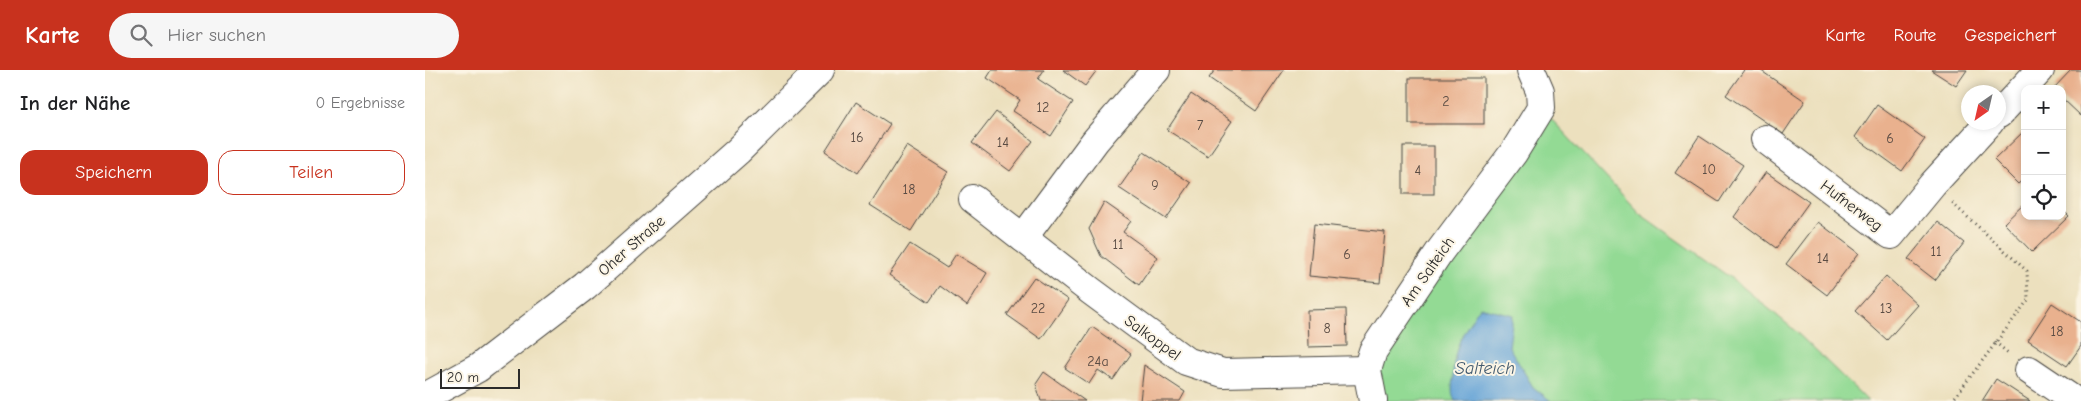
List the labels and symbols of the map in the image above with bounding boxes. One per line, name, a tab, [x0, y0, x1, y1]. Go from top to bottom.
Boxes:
north arrow	[1961, 85, 2006, 130]
house number: 2	[1442, 93, 1450, 110]
house number: 12	[1037, 99, 1049, 116]
house number: 7	[1197, 117, 1204, 134]
house number: 16	[850, 129, 864, 146]
house number: 6	[1886, 130, 1894, 147]
house number: 14	[997, 134, 1009, 151]
house number: 10	[1702, 161, 1716, 178]
house number: 4	[1415, 162, 1422, 179]
house number: 9	[1151, 177, 1159, 194]
street label: Hufnerweg	[1817, 177, 1886, 235]
house number: 18	[903, 181, 915, 198]
street label: Oher Straße	[595, 212, 669, 280]
street label: Am Salteich	[1397, 233, 1458, 310]
house number: 11	[1112, 236, 1124, 253]
house number: 11	[1930, 243, 1942, 260]
house number: 6	[1343, 246, 1351, 263]
house number: 14	[1817, 250, 1829, 267]
house number: 22	[1031, 300, 1045, 317]
house number: 13	[1880, 300, 1892, 317]
street label: Salkoppel	[1121, 311, 1184, 364]
house number: 8	[1323, 320, 1331, 337]
house number: 18	[2051, 323, 2063, 340]
house number: 24a	[1087, 353, 1109, 370]
water label: Salteich	[1455, 358, 1515, 379]
scale bar	[440, 366, 520, 389]

